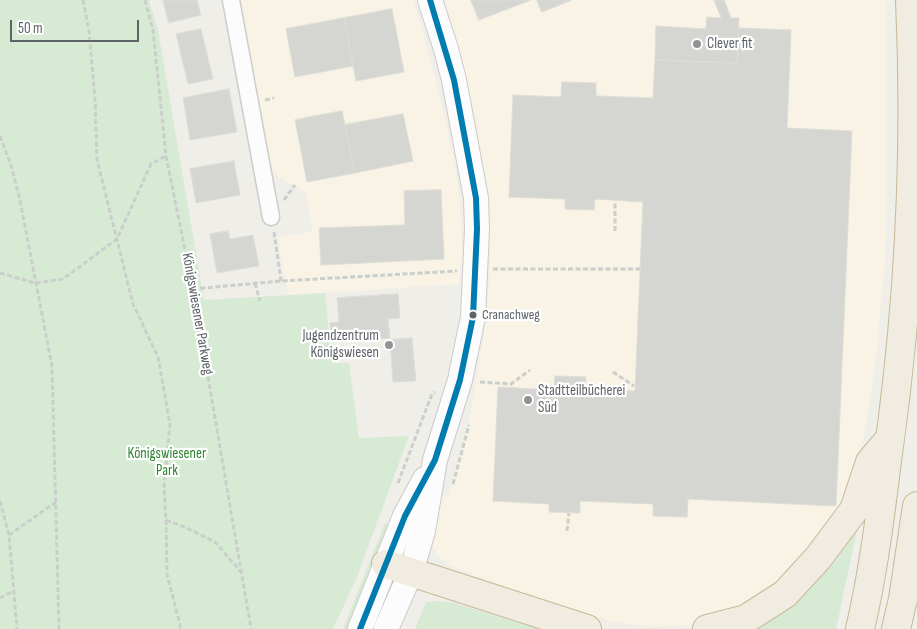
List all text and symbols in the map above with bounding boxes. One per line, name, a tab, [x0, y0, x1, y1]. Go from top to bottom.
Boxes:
scale bar	[12, 10, 141, 42]
text: 50 m	[18, 19, 43, 38]
place label: Clever fit	[707, 35, 753, 53]
marker: Clever fit	[691, 38, 703, 50]
street label: Königswiesener Parkweg	[177, 252, 217, 376]
place label: Cranachweg	[482, 307, 540, 323]
marker: Cranachweg	[468, 310, 478, 320]
place label: Jugendzentrum Königswiesen	[303, 327, 379, 362]
marker: Jugendzentrum Königswiesen	[383, 339, 395, 351]
place label: Stadtteilbücherei Süd	[538, 382, 625, 417]
marker: Stadtteilbücherei Süd	[522, 394, 534, 406]
park label: Königswiesener Park	[128, 445, 206, 480]

